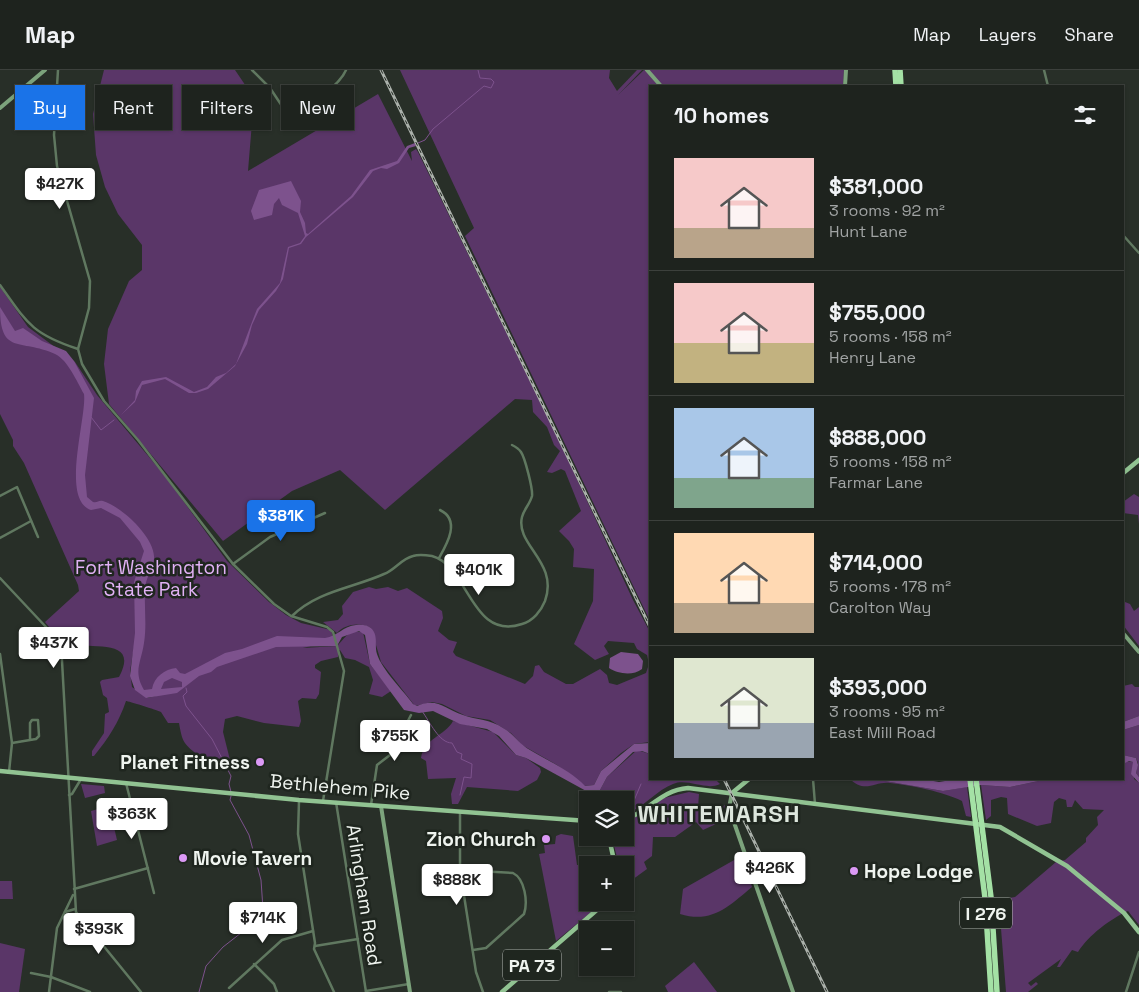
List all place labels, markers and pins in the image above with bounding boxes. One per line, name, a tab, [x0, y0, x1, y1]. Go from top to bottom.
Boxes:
pin: $427K	[25, 168, 95, 210]
pin: $381K	[246, 500, 316, 542]
pin: $401K	[444, 554, 514, 596]
pin: $437K	[19, 626, 89, 669]
pin: $755K	[360, 720, 430, 762]
place label: Planet Fitness	[120, 750, 250, 775]
marker: Planet Fitness	[254, 756, 266, 768]
pin: $363K	[97, 798, 167, 840]
place label: Zion Church	[426, 827, 536, 852]
marker: Zion Church	[540, 833, 552, 845]
place label: Movie Tavern	[193, 846, 312, 871]
marker: Movie Tavern	[177, 852, 189, 864]
pin: $426K	[735, 852, 805, 894]
place label: Hope Lodge	[864, 859, 973, 884]
pin: $888K	[422, 864, 492, 906]
marker: Hope Lodge	[848, 865, 860, 877]
pin: $714K	[228, 902, 298, 944]
pin: $393K	[64, 912, 134, 955]

